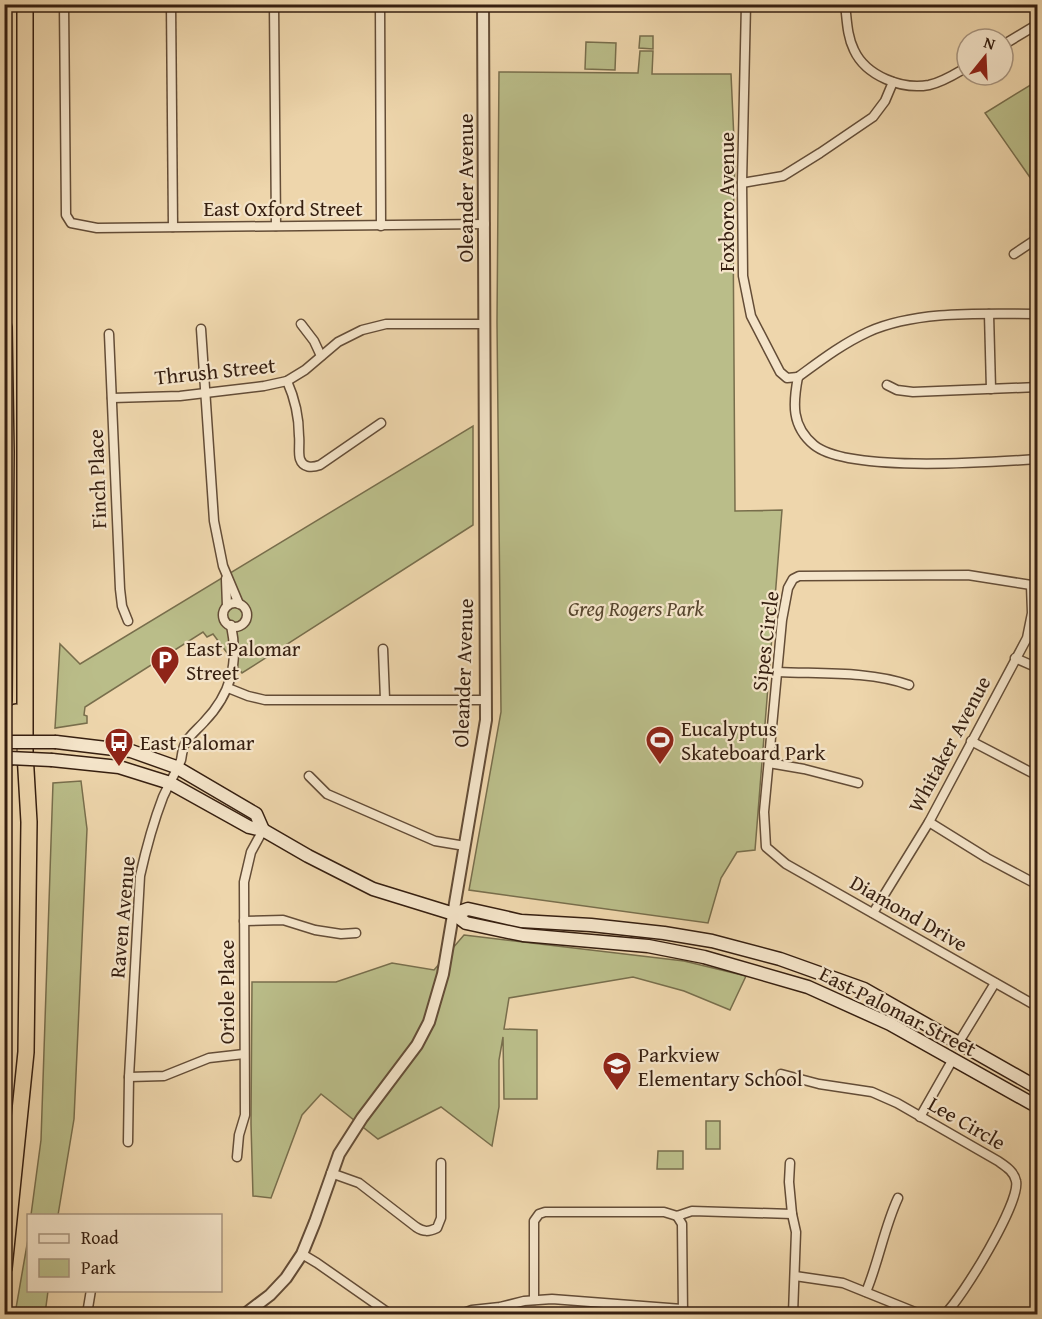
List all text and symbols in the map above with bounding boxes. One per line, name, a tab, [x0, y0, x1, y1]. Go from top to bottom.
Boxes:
north arrow	[955, 27, 1015, 87]
text: N	[981, 30, 999, 56]
street label: Oleander Avenue	[450, 113, 481, 263]
street label: Foxboro Avenue	[711, 132, 742, 272]
street label: East Oxford Street	[203, 193, 363, 224]
street label: Thrush Street	[153, 349, 278, 393]
street label: Finch Place	[80, 429, 114, 529]
street label: Sipes Circle	[743, 589, 787, 693]
park label: Greg Rogers Park	[568, 593, 704, 624]
street label: Oleander Avenue	[445, 598, 481, 748]
place label: East Palomar Street	[186, 633, 301, 688]
parking icon: East Palomar Street	[149, 644, 181, 686]
street label: Whitaker Avenue	[900, 670, 998, 818]
place label: Eucalyptus Skateboard Park	[681, 713, 826, 768]
sports icon: Eucalyptus Skateboard Park	[644, 724, 676, 766]
bus stop icon: East Palomar	[103, 726, 135, 768]
place label: East Palomar	[140, 727, 255, 758]
street label: Raven Avenue	[101, 855, 143, 979]
street label: Diamond Drive	[844, 867, 974, 959]
street label: Oriole Place	[211, 940, 242, 1044]
street label: East Palomar Street	[814, 958, 982, 1064]
place label: Parkview Elementary School	[638, 1039, 803, 1094]
school or university icon: Parkview Elementary School	[601, 1050, 633, 1092]
street label: Lee Circle	[922, 1088, 1012, 1158]
legend	[27, 1214, 222, 1292]
text: Road	[81, 1224, 119, 1251]
text: Park	[81, 1254, 117, 1281]

